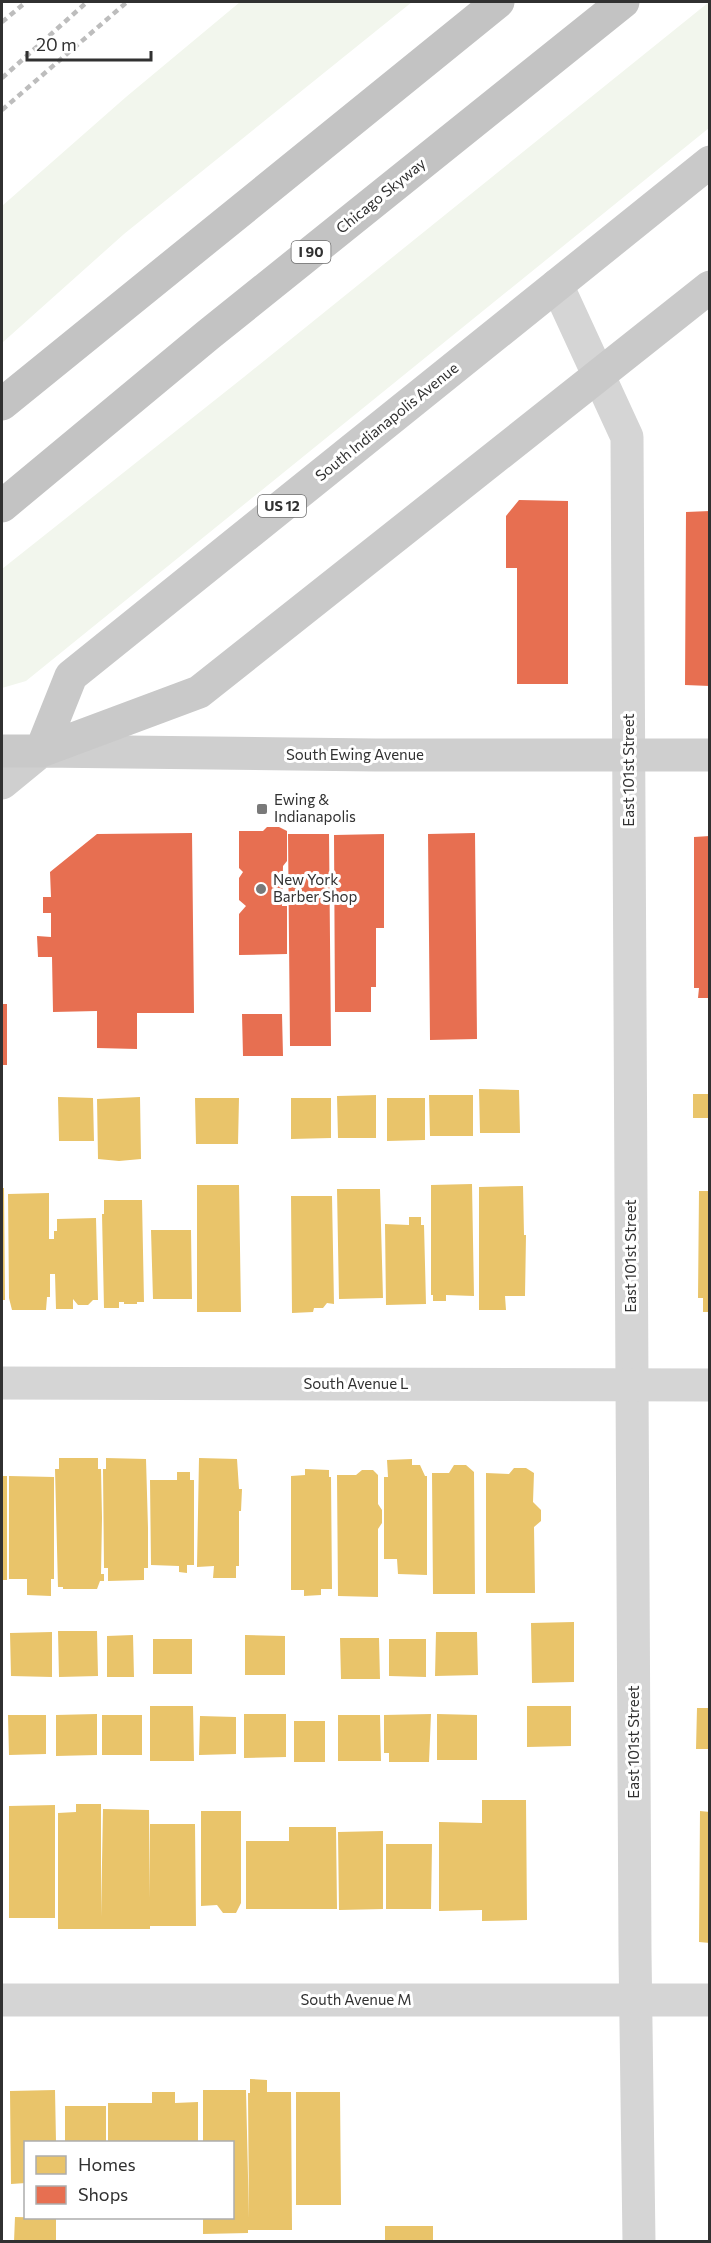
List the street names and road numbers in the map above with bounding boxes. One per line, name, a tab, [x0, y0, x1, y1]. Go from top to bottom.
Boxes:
street label: Chicago Skyway	[332, 154, 429, 237]
road number: I 90	[292, 241, 330, 263]
street label: South Indianapolis Avenue	[311, 358, 461, 484]
road number: US 12	[258, 495, 306, 517]
street label: East 101st Street	[619, 713, 637, 827]
street label: South Ewing Avenue	[286, 745, 424, 763]
street label: East 101st Street	[621, 1199, 639, 1313]
street label: South Avenue L	[303, 1374, 409, 1392]
street label: East 101st Street	[624, 1685, 642, 1799]
street label: South Avenue M	[301, 1990, 412, 2008]

